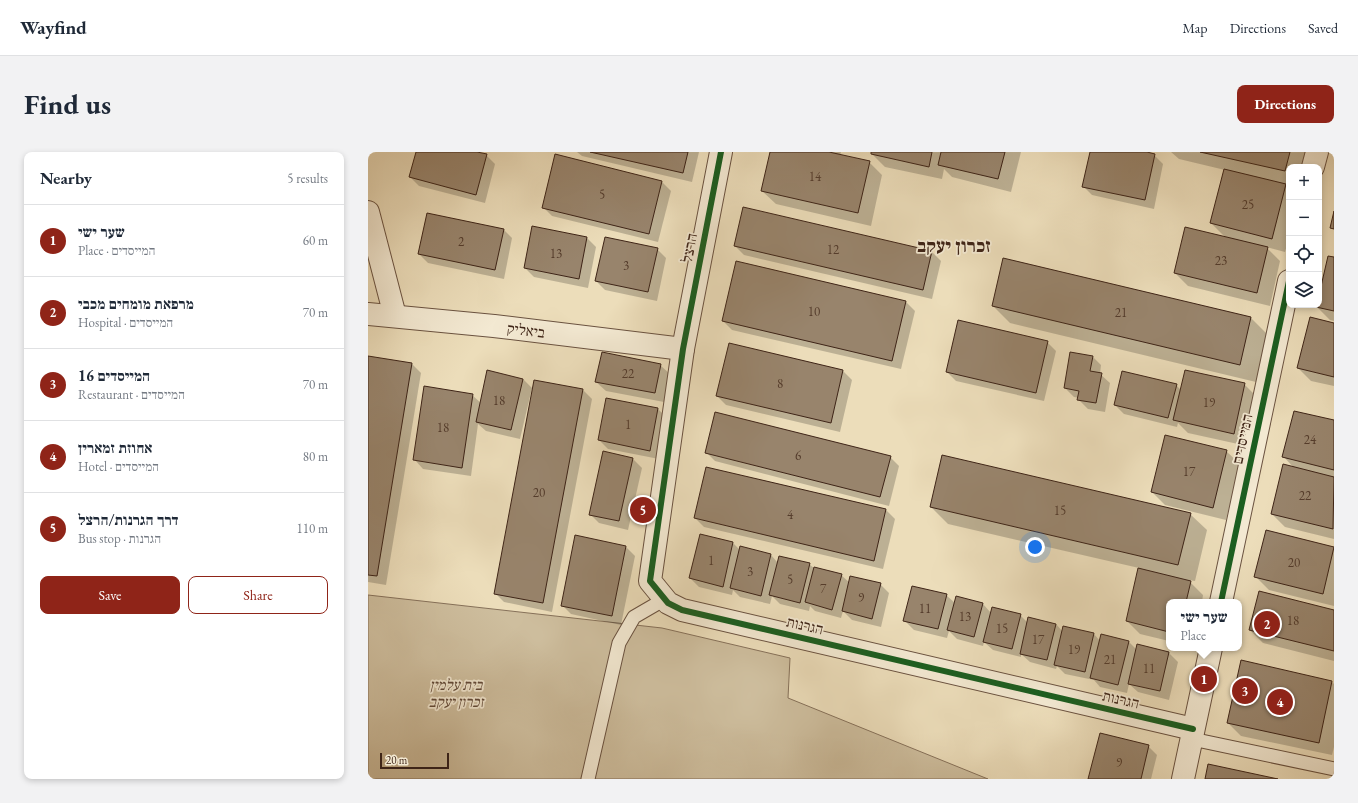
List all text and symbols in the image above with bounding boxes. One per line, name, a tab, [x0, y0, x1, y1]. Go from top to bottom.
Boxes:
text: Wayfind	[20, 15, 87, 40]
text: Map	[1182, 19, 1208, 37]
text: Directions	[1230, 19, 1286, 37]
text: Saved	[1308, 19, 1338, 37]
button: Directions	[1237, 85, 1334, 123]
text: Find us	[24, 86, 111, 122]
map controls	[1286, 164, 1322, 308]
button: +	[1286, 164, 1322, 200]
text: Nearby	[40, 167, 92, 189]
house number: 14	[809, 168, 822, 185]
text: 5 results	[287, 170, 328, 187]
house number: 5	[599, 186, 605, 203]
house number: 25	[1242, 196, 1254, 213]
button: −	[1286, 200, 1322, 236]
text: שער ישי	[78, 222, 125, 241]
text: 1	[50, 232, 56, 249]
text: 60 m	[303, 232, 328, 249]
street label: הרצל	[677, 232, 701, 264]
house number: 2	[458, 233, 465, 250]
district label: זכרון יעקב	[917, 233, 991, 258]
button: locate	[1286, 236, 1322, 272]
house number: 12	[827, 241, 840, 258]
text: Place · המייסדים	[78, 242, 155, 259]
house number: 13	[550, 245, 562, 262]
house number: 23	[1215, 252, 1227, 269]
house number: 3	[623, 257, 629, 274]
button: layers	[1286, 272, 1322, 308]
text: מרפאת מומחים מכבי	[78, 294, 194, 313]
house number: 10	[808, 303, 820, 320]
text: 2	[50, 304, 56, 321]
text: 70 m	[303, 304, 328, 321]
house number: 21	[1115, 304, 1127, 321]
text: Hospital · המייסדים	[78, 314, 173, 331]
street label: ביאליק	[506, 318, 546, 342]
house number: 22	[622, 365, 635, 382]
text: 16 המייסדים	[78, 366, 150, 385]
house number: 8	[777, 375, 783, 392]
text: 3	[50, 376, 56, 393]
text: 70 m	[303, 376, 328, 393]
text: Restaurant · המייסדים	[78, 386, 185, 403]
house number: 18	[493, 392, 505, 409]
house number: 19	[1203, 394, 1216, 411]
street label: המייסדים	[1227, 412, 1257, 466]
house number: 1	[625, 416, 631, 433]
house number: 18	[437, 419, 449, 436]
house number: 24	[1304, 431, 1317, 448]
text: אחוזת זמארין	[78, 438, 152, 457]
house number: 6	[795, 447, 801, 464]
text: 4	[50, 448, 56, 465]
text: 80 m	[303, 448, 328, 465]
text: Hotel · המייסדים	[78, 458, 159, 475]
house number: 17	[1183, 463, 1196, 480]
house number: 20	[533, 484, 545, 501]
house number: 22	[1299, 487, 1312, 504]
pin: 5	[630, 495, 656, 525]
house number: 15	[1054, 502, 1066, 519]
house number: 4	[787, 506, 794, 523]
text: דרך הגרנות/הרצל	[78, 510, 178, 529]
text: 5	[50, 520, 56, 537]
text: 110 m	[297, 520, 328, 537]
text: Bus stop · הגרנות	[78, 530, 161, 547]
your location	[1025, 537, 1045, 557]
house number: 1	[708, 552, 714, 569]
house number: 20	[1288, 554, 1300, 571]
house number: 3	[747, 563, 753, 580]
house number: 5	[787, 571, 793, 588]
button: Save	[40, 576, 180, 614]
button: Share	[188, 576, 328, 614]
house number: 7	[820, 580, 827, 597]
house number: 9	[858, 589, 865, 606]
popup	[1166, 599, 1242, 651]
house number: 11	[919, 600, 931, 617]
text: שער ישי	[1181, 607, 1227, 626]
house number: 13	[959, 608, 971, 625]
pin: 2	[1254, 609, 1280, 639]
street label: הגרנות	[785, 612, 825, 638]
house number: 18	[1287, 612, 1299, 629]
house number: 15	[996, 620, 1008, 637]
text: Place	[1181, 627, 1206, 644]
house number: 17	[1032, 631, 1045, 648]
house number: 19	[1068, 641, 1081, 658]
house number: 21	[1104, 651, 1116, 668]
house number: 11	[1143, 660, 1155, 677]
pin: 1	[1191, 664, 1217, 694]
park label: בית עלמין זכרון יעקב	[429, 675, 485, 711]
pin: 3	[1232, 676, 1258, 706]
street label: הגרנות	[1101, 686, 1141, 712]
pin: 4	[1267, 687, 1293, 717]
scale bar	[380, 751, 449, 770]
text: 20 m	[386, 753, 407, 767]
house number: 9	[1116, 754, 1123, 771]

